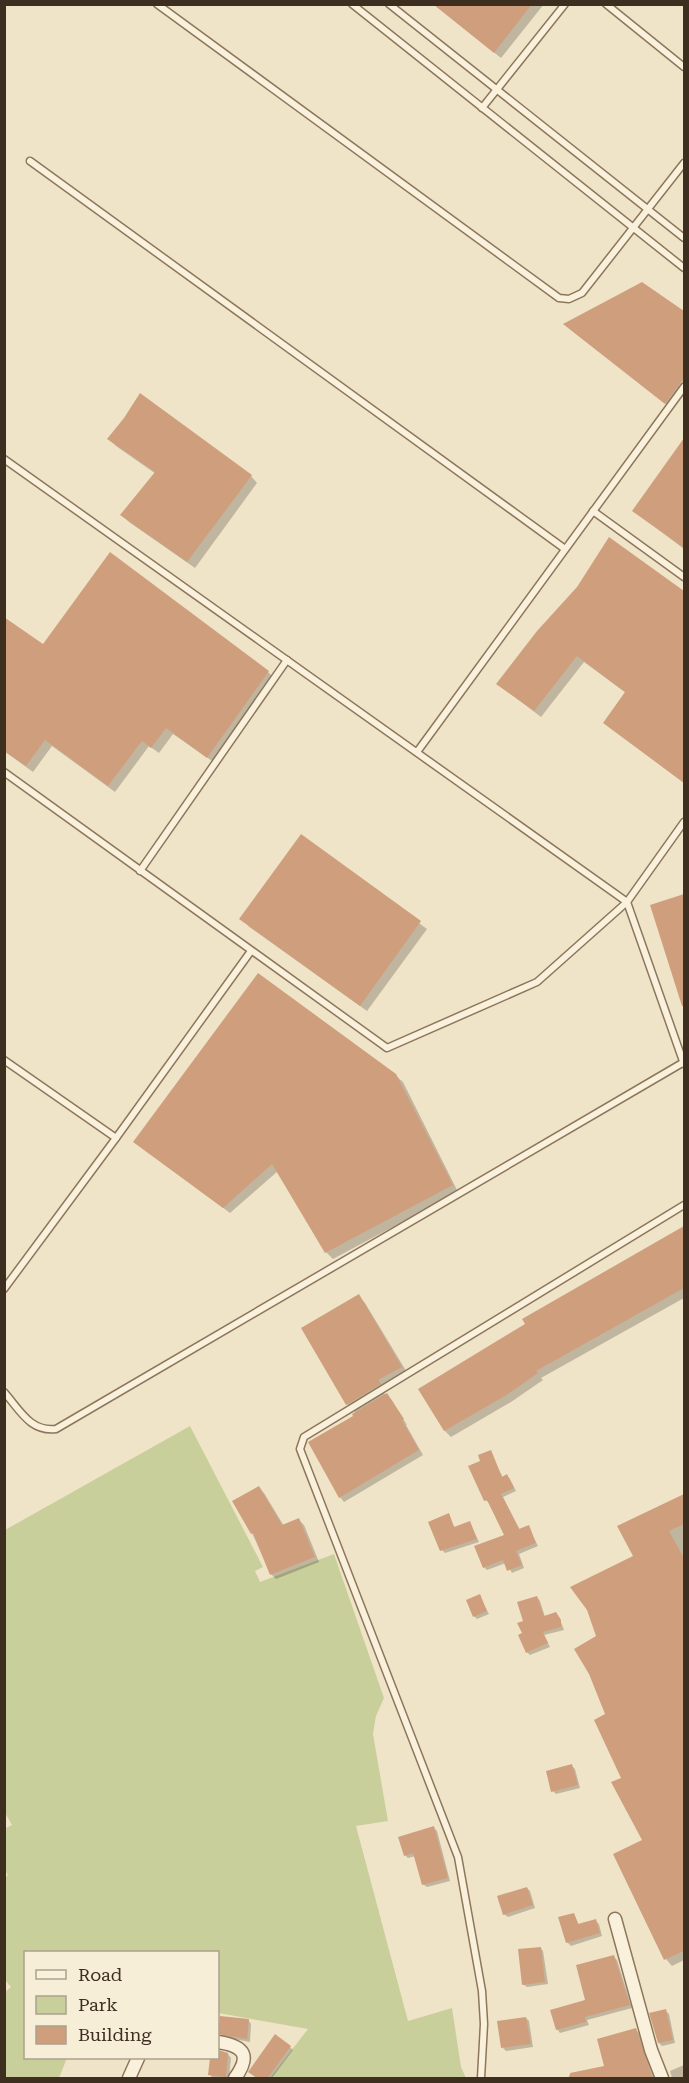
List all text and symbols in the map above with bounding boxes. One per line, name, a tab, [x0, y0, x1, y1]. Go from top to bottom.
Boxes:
legend	[24, 1951, 219, 2059]
text: Road	[78, 1964, 123, 1985]
text: Park	[78, 1994, 118, 2015]
text: Building	[78, 2024, 152, 2045]

